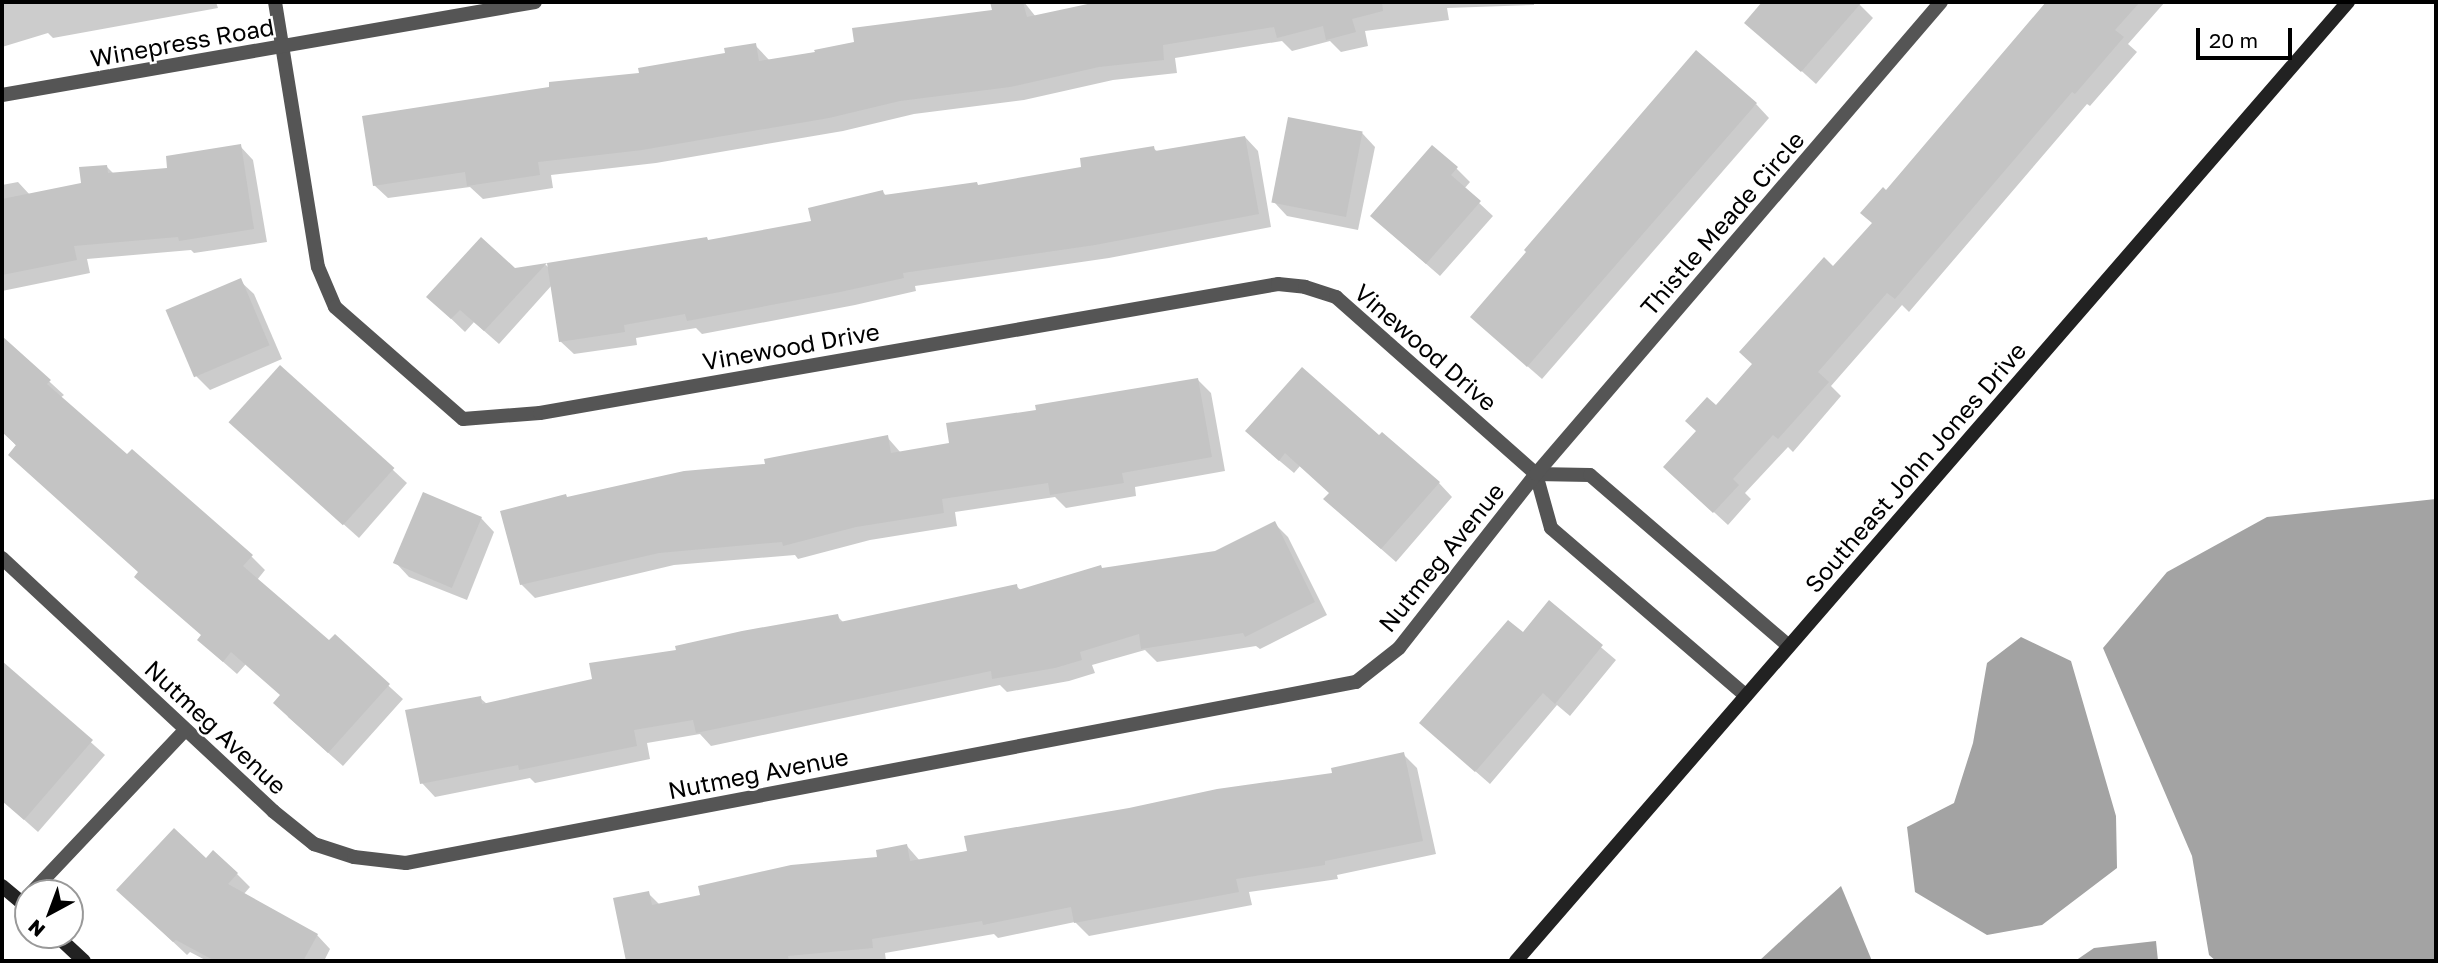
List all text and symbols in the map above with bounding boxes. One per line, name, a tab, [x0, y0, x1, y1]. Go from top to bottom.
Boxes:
street label: Winepress Road	[88, 12, 276, 72]
scale bar	[2200, 14, 2296, 58]
text: 20 m	[2209, 27, 2258, 53]
street label: Thistle Meade Circle	[1634, 125, 1810, 321]
street label: Vinewood Drive	[1349, 277, 1503, 417]
street label: Vinewood Drive	[700, 316, 882, 376]
street label: Southeast John Jones Drive	[1798, 336, 2032, 598]
street label: Nutmeg Avenue	[1372, 477, 1510, 637]
street label: Nutmeg Avenue	[139, 654, 293, 800]
street label: Nutmeg Avenue	[665, 741, 851, 805]
north arrow	[14, 879, 84, 949]
text: N	[23, 915, 49, 942]

